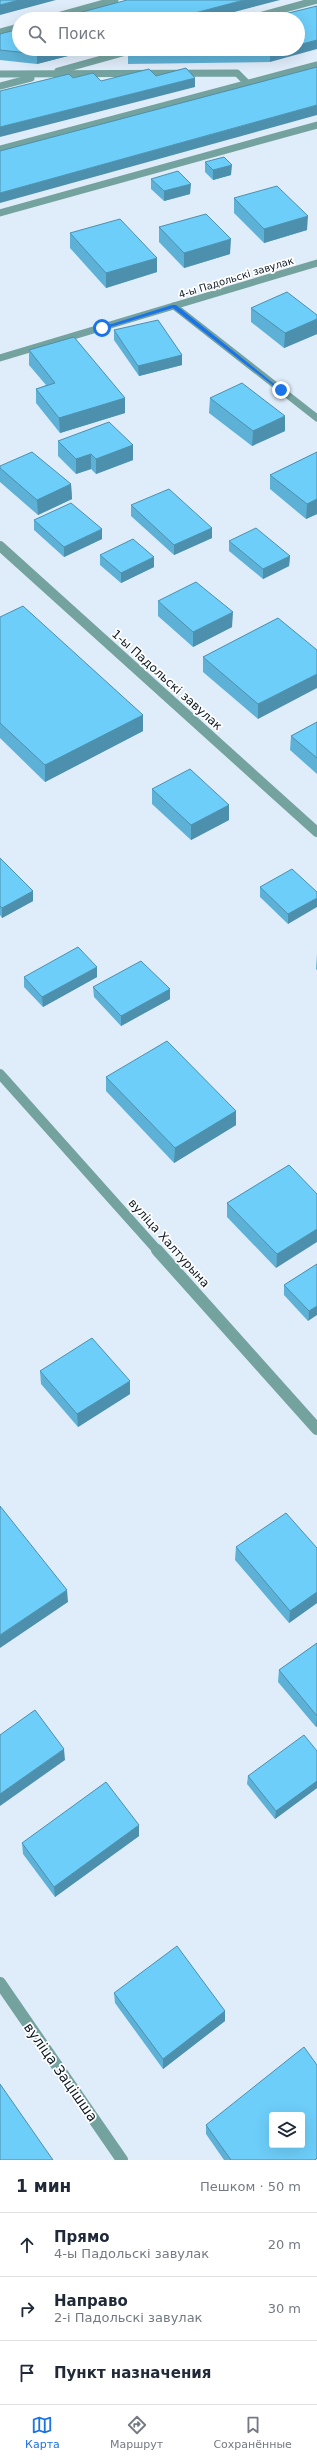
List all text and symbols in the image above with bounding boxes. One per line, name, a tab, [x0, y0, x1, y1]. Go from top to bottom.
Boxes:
search box	[12, 12, 305, 56]
icon: search	[26, 23, 48, 45]
text: Поиск	[58, 25, 106, 43]
street label: 4-ы Падольскі завулак	[177, 255, 295, 300]
route start	[93, 319, 111, 337]
route end	[272, 381, 290, 399]
street label: 1-ы Падольскі завулак	[109, 627, 225, 733]
street label: вуліца Халтурына	[126, 1196, 212, 1290]
street label: вуліца Зацішша	[21, 2019, 101, 2125]
map controls	[269, 2112, 305, 2148]
button: layers	[269, 2112, 305, 2148]
text: 1 мин	[16, 2176, 71, 2196]
text: Пешком · 50 m	[200, 2179, 301, 2194]
text: Прямо	[54, 2228, 110, 2246]
icon: ahead	[16, 2234, 38, 2256]
text: 20 m	[268, 2237, 301, 2252]
text: 4-ы Падольскі завулак	[54, 2246, 209, 2261]
text: Направо	[54, 2292, 128, 2310]
icon: right	[16, 2298, 38, 2320]
text: 30 m	[268, 2301, 301, 2316]
text: 2-і Падольскі завулак	[54, 2310, 202, 2325]
icon: arrive	[16, 2362, 38, 2384]
text: Пункт назначения	[54, 2364, 211, 2382]
tab: Карта	[25, 2414, 60, 2451]
tab: Маршрут	[110, 2414, 163, 2451]
tab: Сохранённые	[213, 2414, 292, 2451]

